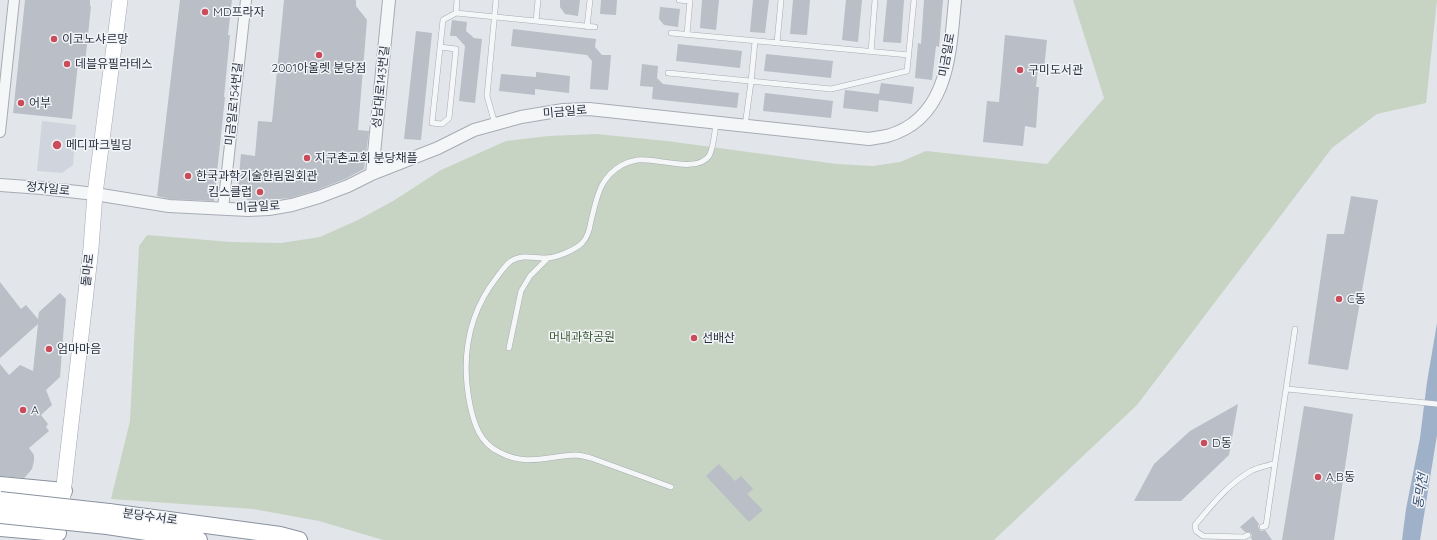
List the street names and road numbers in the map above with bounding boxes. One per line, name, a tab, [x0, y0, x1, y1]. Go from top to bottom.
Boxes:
street label: 미금일로	[936, 32, 958, 78]
street label: 성남대로143번길	[369, 45, 393, 129]
street label: 미금일로154번길	[222, 62, 246, 146]
street label: 미금일로	[542, 103, 588, 121]
street label: 정자일로	[25, 180, 71, 198]
street label: 미금일로	[236, 199, 280, 215]
street label: 돌마로	[79, 253, 97, 287]
street label: 분당수서로	[122, 506, 178, 528]

